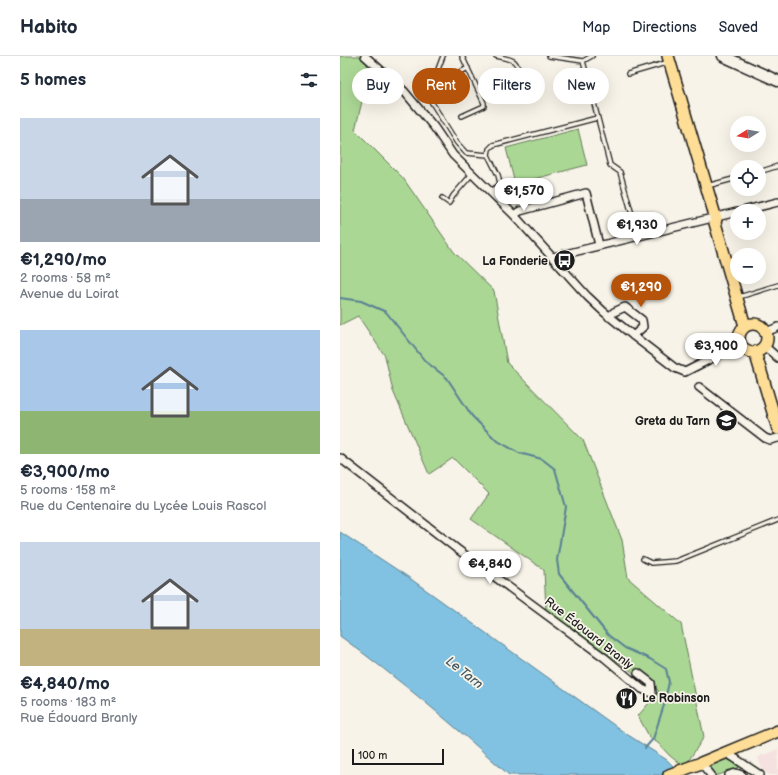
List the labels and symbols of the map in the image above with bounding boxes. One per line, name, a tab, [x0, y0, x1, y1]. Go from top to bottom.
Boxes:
north arrow	[730, 116, 766, 152]
pin: €1,570	[491, 178, 557, 212]
pin: €1,930	[604, 212, 670, 246]
bus stop icon: La Fonderie	[551, 248, 577, 274]
place label: La Fonderie	[482, 254, 548, 269]
pin: €1,290	[608, 274, 674, 308]
pin: €3,900	[683, 333, 749, 367]
school or university icon: Greta du Tarn	[713, 408, 739, 434]
place label: Greta du Tarn	[635, 414, 710, 429]
pin: €4,840	[457, 551, 523, 585]
street label: Rue Édouard Branly	[541, 593, 637, 673]
water label: Le Tarn	[443, 653, 486, 692]
restaurant icon: Le Robinson	[613, 685, 639, 711]
place label: Le Robinson	[642, 691, 710, 706]
scale bar	[352, 747, 444, 766]

